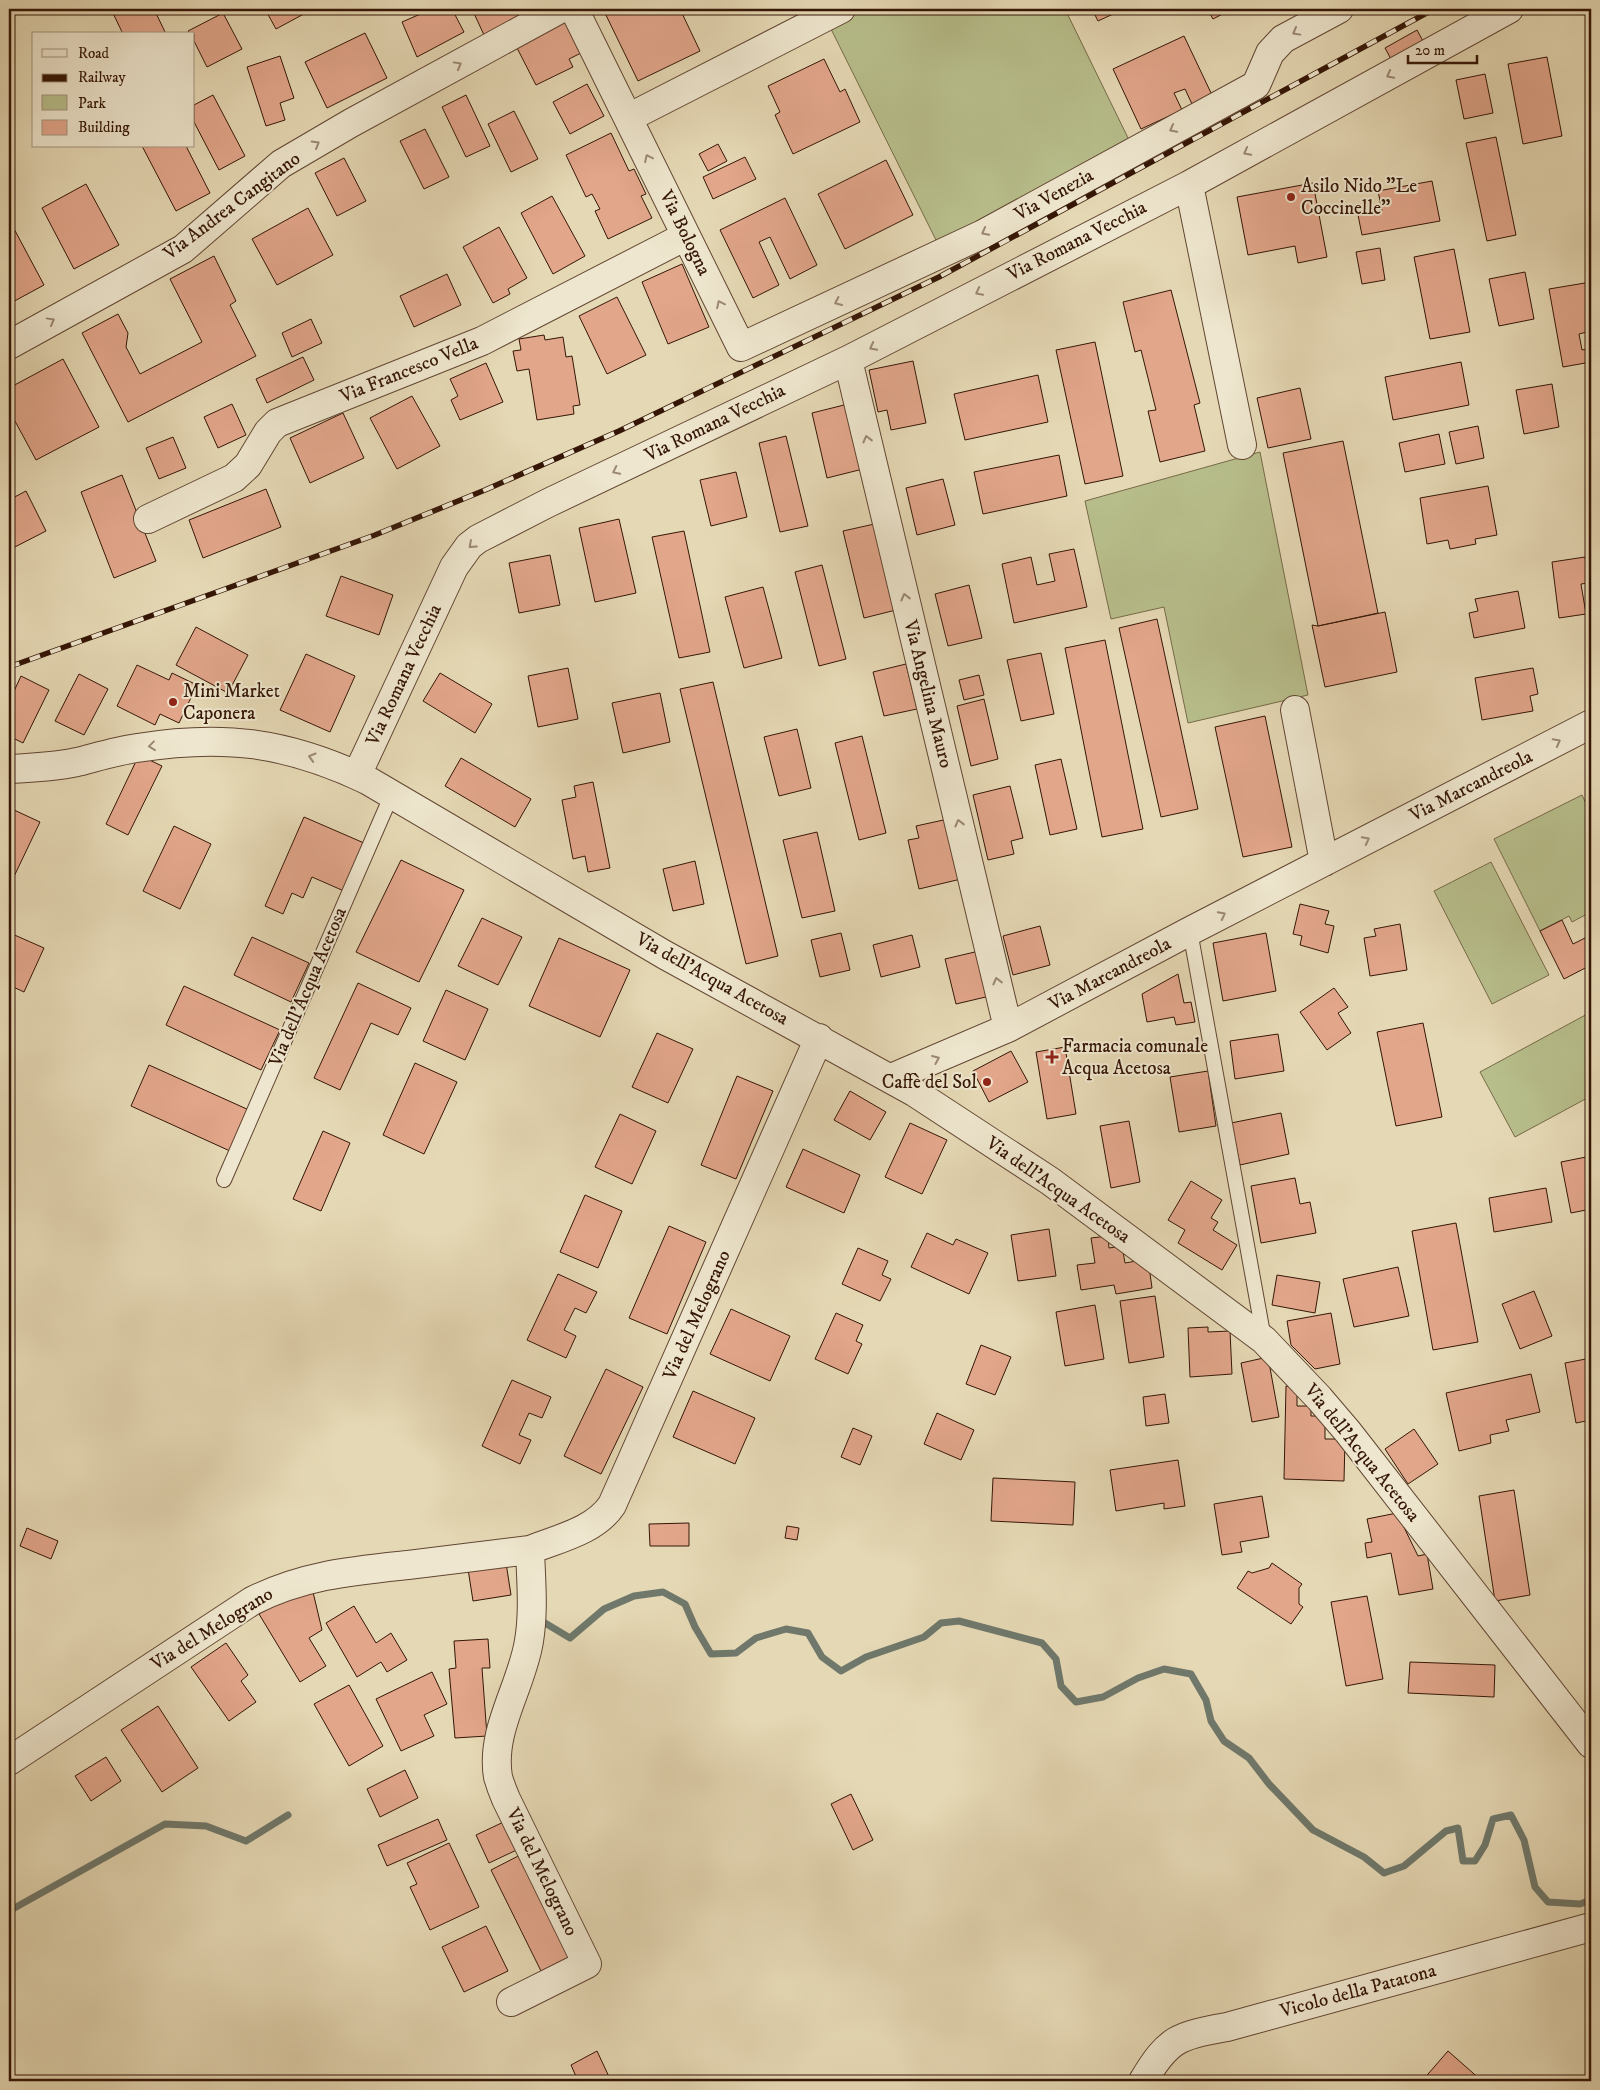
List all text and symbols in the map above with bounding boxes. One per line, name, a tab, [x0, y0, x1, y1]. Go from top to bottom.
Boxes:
one-way arrow	[1292, 26, 1301, 36]
legend	[32, 32, 195, 148]
scale bar	[1408, 32, 1476, 64]
text: 20 m	[1415, 41, 1445, 60]
text: Road	[78, 44, 110, 63]
one-way arrow	[453, 61, 462, 71]
text: Railway	[78, 68, 126, 87]
one-way arrow	[1386, 69, 1395, 79]
text: Park	[78, 94, 107, 113]
text: Building	[78, 118, 130, 137]
one-way arrow	[1170, 123, 1179, 133]
one-way arrow	[310, 140, 319, 150]
one-way arrow	[1243, 146, 1252, 156]
street label: Via Andrea Cangitano	[158, 147, 305, 266]
one-way arrow	[644, 154, 654, 163]
street label: Via Venezia	[1010, 164, 1098, 227]
place label: Asilo Nido "Le Coccinelle"	[1301, 175, 1417, 220]
street label: Via Bologna	[654, 186, 716, 279]
marker: Asilo Nido "Le Coccinelle"	[1285, 191, 1297, 203]
street label: Via Romana Vecchia	[1003, 196, 1151, 287]
one-way arrow	[981, 226, 990, 236]
one-way arrow	[975, 286, 984, 296]
one-way arrow	[834, 296, 843, 307]
one-way arrow	[716, 300, 726, 309]
one-way arrow	[46, 317, 55, 327]
street label: Via Francesco Vella	[336, 332, 481, 409]
one-way arrow	[869, 341, 878, 351]
street label: Via Romana Vecchia	[640, 379, 789, 467]
one-way arrow	[862, 434, 873, 443]
one-way arrow	[612, 464, 621, 475]
one-way arrow	[468, 539, 477, 548]
one-way arrow	[900, 592, 911, 601]
street label: Via Romana Vecchia	[361, 601, 447, 750]
street label: Via Angelina Mauro	[898, 617, 958, 770]
place label: Mini Market Caponera	[183, 680, 280, 725]
marker: Mini Market Caponera	[167, 696, 179, 708]
one-way arrow	[1552, 738, 1561, 748]
one-way arrow	[147, 740, 155, 751]
street label: Via Marcandreola	[1405, 745, 1536, 827]
one-way arrow	[309, 752, 317, 762]
one-way arrow	[954, 818, 965, 827]
one-way arrow	[1361, 836, 1370, 847]
street label: Via dell'Acqua Acetosa	[264, 904, 353, 1071]
one-way arrow	[1216, 911, 1225, 921]
street label: Via dell'Acqua Acetosa	[630, 927, 792, 1031]
street label: Via Marcandreola	[1044, 932, 1175, 1016]
one-way arrow	[992, 976, 1003, 985]
place label: Farmacia comunale Acqua Acetosa	[1062, 1035, 1208, 1081]
marker: Farmacia comunale Acqua Acetosa	[1046, 1051, 1058, 1063]
one-way arrow	[931, 1055, 940, 1066]
place label: Caffè del Sol	[882, 1071, 977, 1094]
marker: Caffè del Sol	[981, 1076, 993, 1088]
street label: Via dell'Acqua Acetosa	[980, 1131, 1135, 1249]
street label: Via del Melograno	[658, 1247, 736, 1384]
street label: Via dell'Acqua Acetosa	[1298, 1379, 1425, 1527]
street label: Via del Melograno	[146, 1582, 277, 1676]
street label: Via del Melograno	[501, 1803, 583, 1940]
street label: Vicolo della Patatona	[1277, 1959, 1439, 2023]

